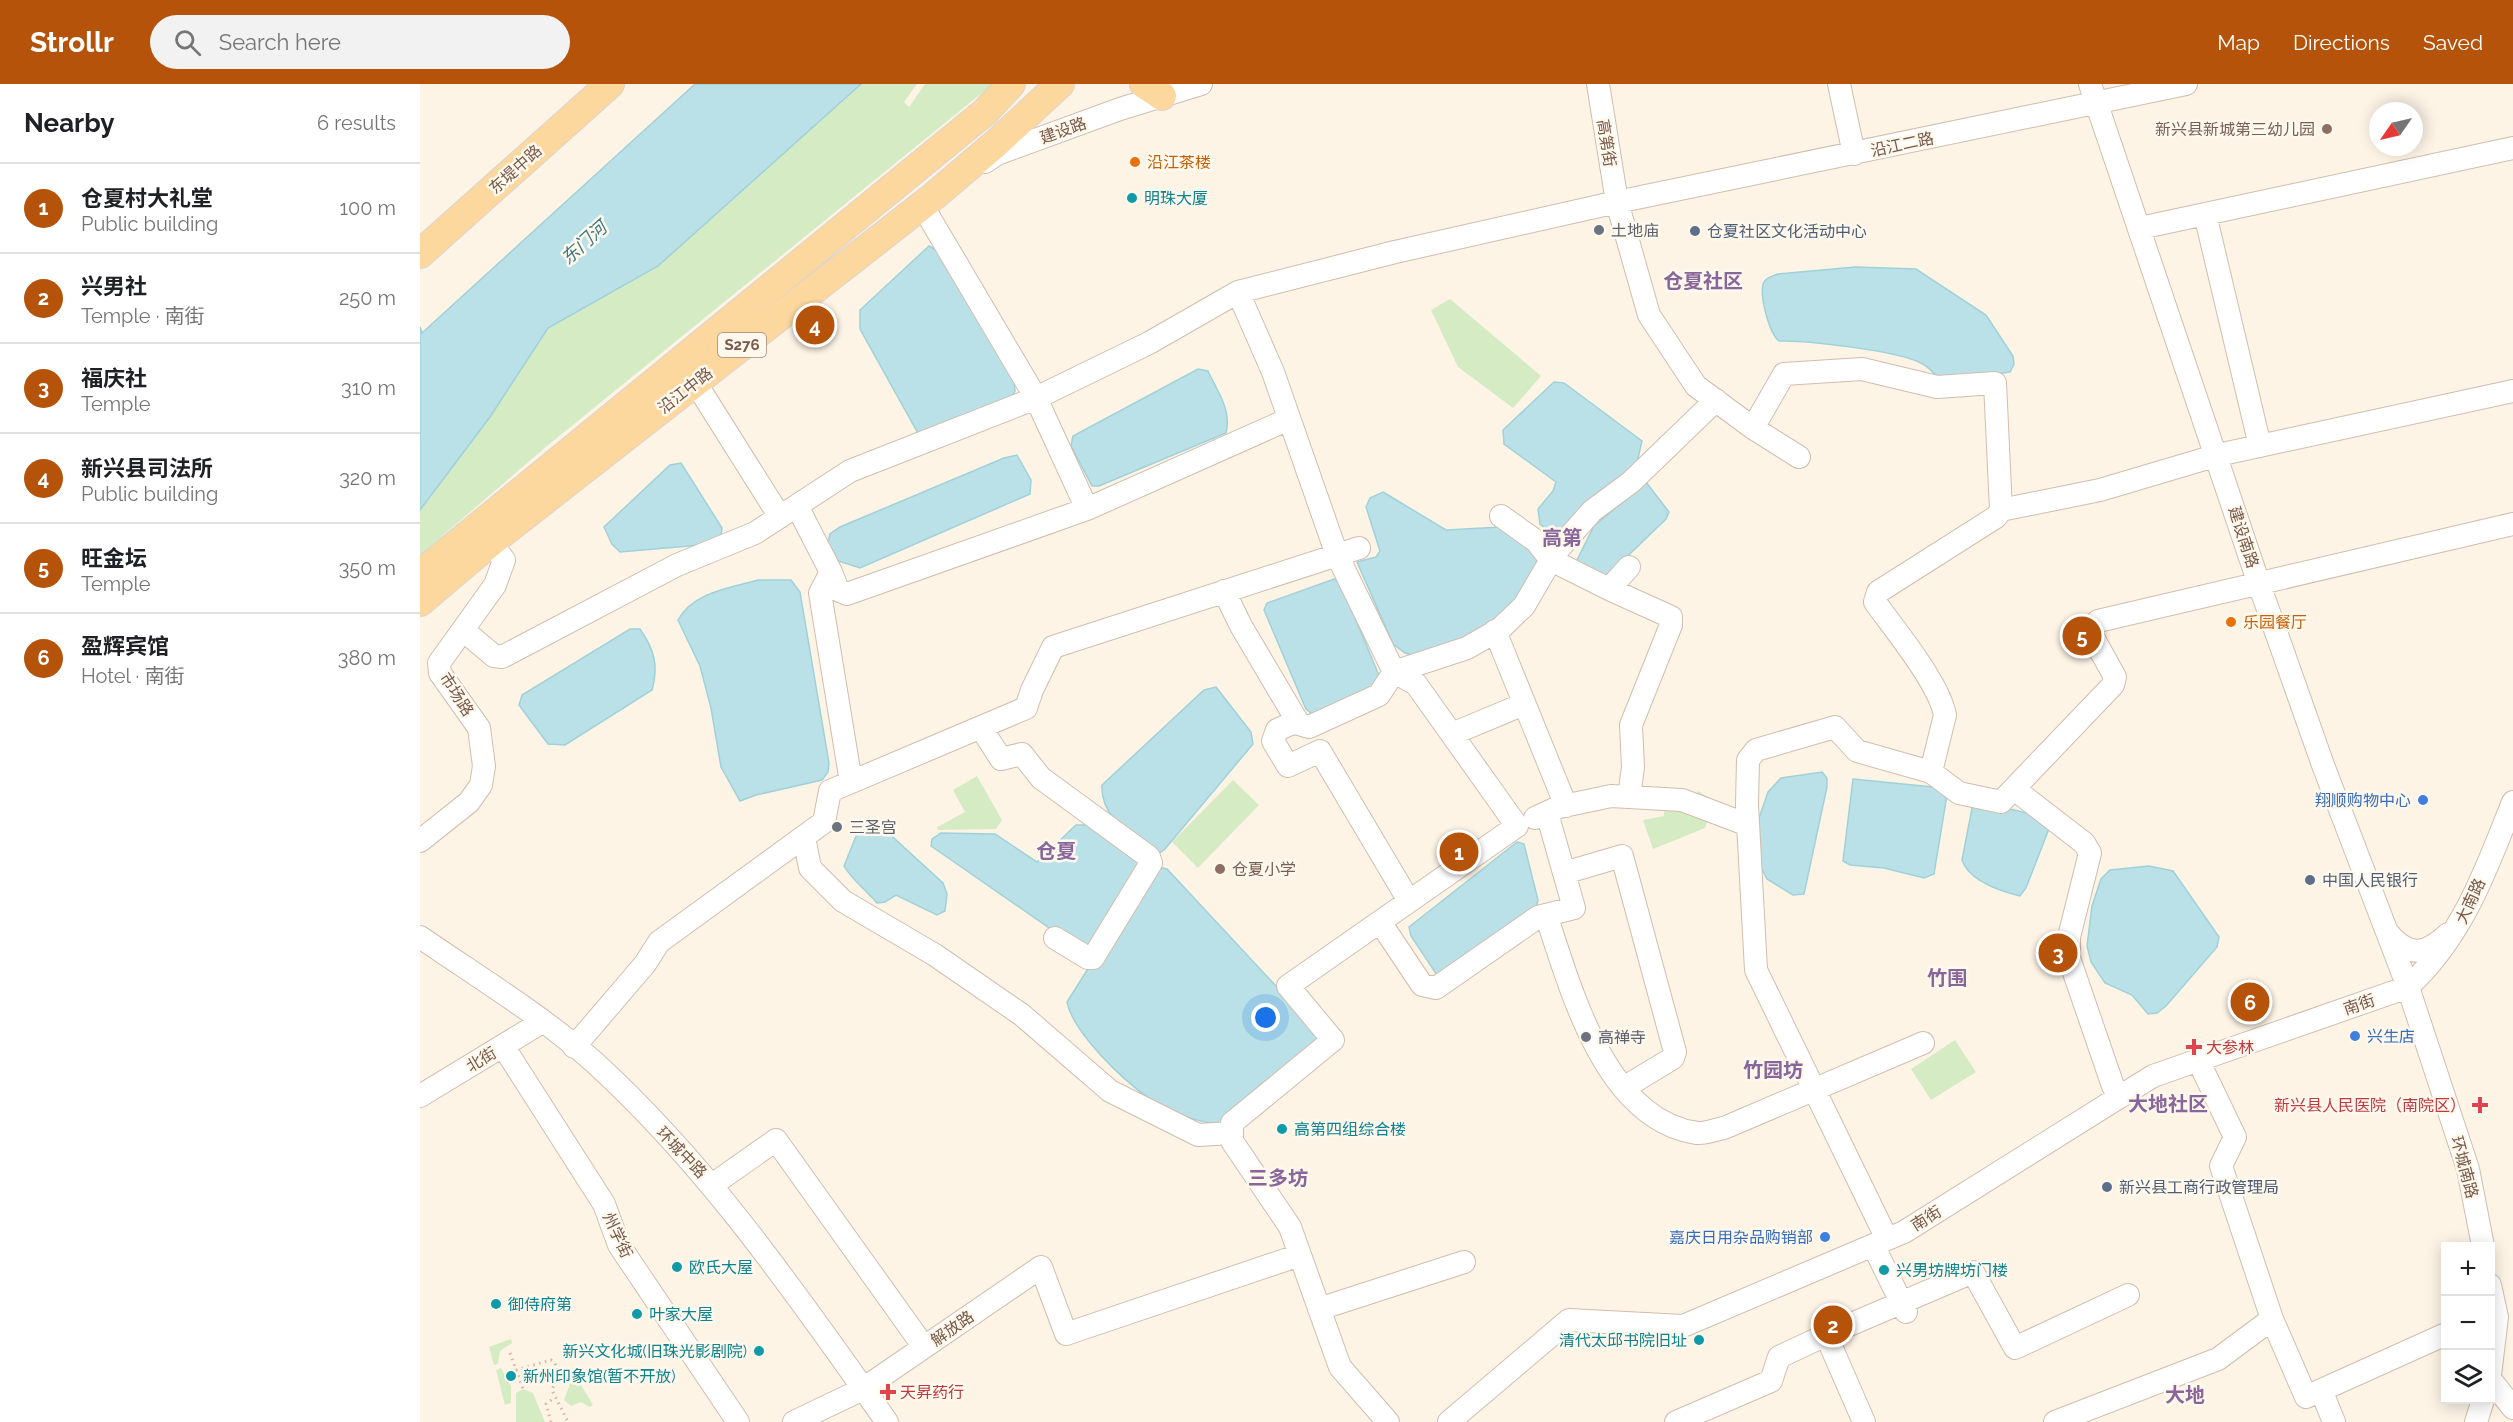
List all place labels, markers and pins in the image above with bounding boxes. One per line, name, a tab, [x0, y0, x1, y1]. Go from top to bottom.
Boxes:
place label: 新兴县新城第三幼儿园	[2155, 120, 2315, 139]
marker: 新兴县新城第三幼儿园	[2320, 122, 2334, 136]
place label: 沿江茶楼	[1147, 153, 1211, 172]
marker: 沿江茶楼	[1128, 155, 1142, 169]
place label: 明珠大厦	[1144, 189, 1208, 208]
marker: 明珠大厦	[1125, 191, 1139, 205]
place label: 土地庙	[1611, 221, 1659, 240]
place label: 仓夏社区文化活动中心	[1707, 222, 1867, 241]
marker: 土地庙	[1592, 223, 1606, 237]
marker: 仓夏社区文化活动中心	[1688, 224, 1702, 238]
pin: 4	[796, 302, 834, 348]
place label: 乐园餐厅	[2243, 613, 2307, 632]
pin: 5	[2062, 614, 2102, 658]
marker: 乐园餐厅	[2224, 615, 2238, 629]
place label: 翔顺购物中心	[2315, 791, 2411, 810]
marker: 翔顺购物中心	[2416, 793, 2430, 807]
place label: 三圣宫	[849, 818, 897, 837]
marker: 三圣宫	[830, 820, 844, 834]
pin: 1	[1440, 830, 1478, 874]
place label: 仓夏小学	[1232, 860, 1296, 879]
marker: 仓夏小学	[1213, 862, 1227, 876]
place label: 中国人民银行	[2322, 871, 2418, 890]
marker: 中国人民银行	[2303, 873, 2317, 887]
pin: 3	[2038, 930, 2078, 976]
pin: 6	[2230, 980, 2270, 1024]
place label: 兴生店	[2367, 1027, 2415, 1046]
place label: 高禅寺	[1598, 1028, 1646, 1047]
marker: 兴生店	[2348, 1029, 2362, 1043]
marker: 高禅寺	[1579, 1030, 1593, 1044]
place label: 大参林	[2206, 1038, 2254, 1057]
marker: 大参林	[2187, 1040, 2201, 1054]
place label: 新兴县人民医院（南院区）	[2274, 1096, 2466, 1115]
marker: 新兴县人民医院（南院区）	[2471, 1096, 2489, 1114]
place label: 高第四组综合楼	[1294, 1120, 1406, 1139]
marker: 高第四组综合楼	[1275, 1122, 1289, 1136]
place label: 新兴县工商行政管理局	[2119, 1178, 2279, 1197]
marker: 新兴县工商行政管理局	[2100, 1180, 2114, 1194]
place label: 嘉庆日用杂品购销部	[1669, 1228, 1813, 1247]
marker: 嘉庆日用杂品购销部	[1818, 1230, 1832, 1244]
place label: 欧氏大屋	[689, 1258, 753, 1277]
marker: 欧氏大屋	[670, 1260, 684, 1274]
place label: 兴男坊牌坊门楼	[1896, 1261, 2008, 1280]
marker: 兴男坊牌坊门楼	[1877, 1263, 1891, 1277]
place label: 御侍府第	[508, 1295, 572, 1314]
marker: 御侍府第	[489, 1297, 503, 1311]
pin: 2	[1814, 1302, 1852, 1348]
place label: 叶家大屋	[649, 1305, 713, 1324]
marker: 叶家大屋	[630, 1307, 644, 1321]
place label: 清代太邱书院旧址	[1559, 1331, 1687, 1350]
marker: 清代太邱书院旧址	[1692, 1333, 1706, 1347]
place label: 新兴文化城(旧珠光影剧院)	[562, 1342, 747, 1361]
marker: 新兴文化城(旧珠光影剧院)	[752, 1344, 766, 1358]
place label: 新州印象馆(暂不开放)	[523, 1367, 676, 1386]
marker: 新州印象馆(暂不开放)	[504, 1369, 518, 1383]
place label: 天昇药行	[900, 1383, 964, 1402]
marker: 天昇药行	[881, 1385, 895, 1399]

